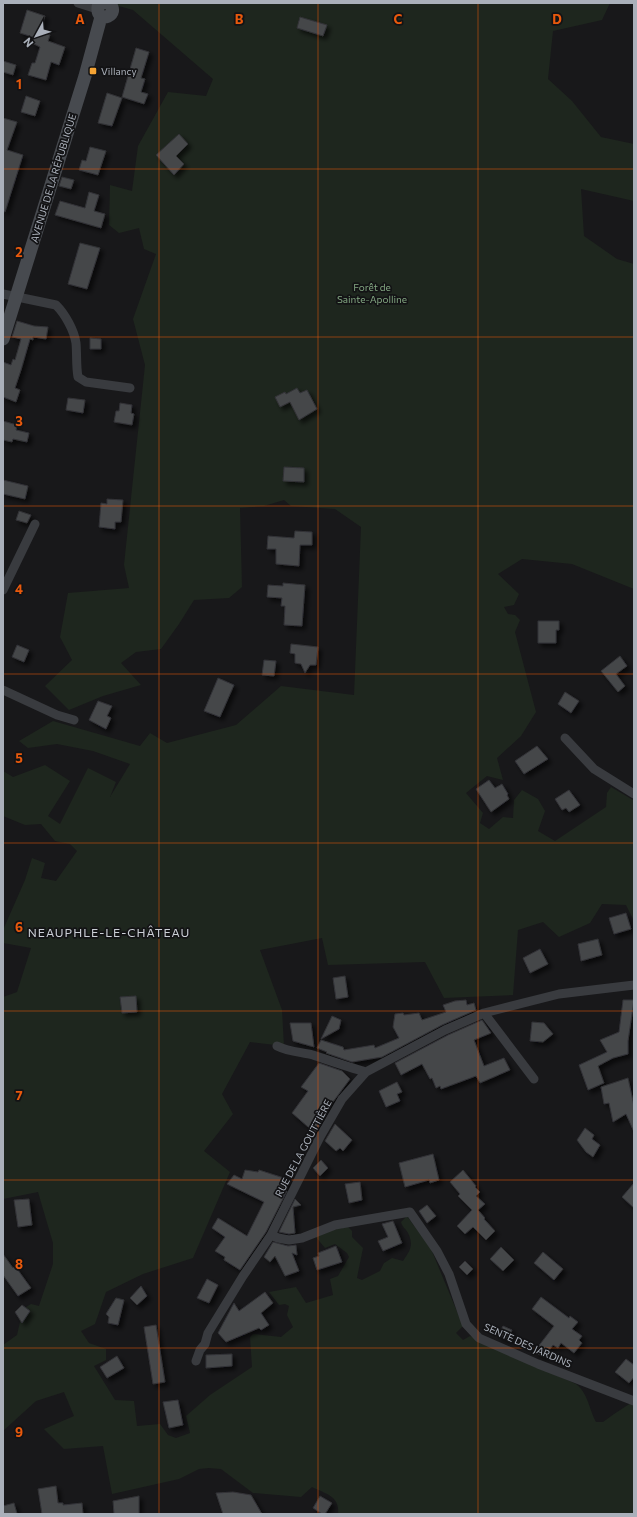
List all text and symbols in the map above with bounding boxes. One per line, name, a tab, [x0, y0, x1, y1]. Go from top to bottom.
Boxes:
text: A	[75, 11, 85, 27]
text: B	[235, 11, 244, 27]
text: C	[394, 11, 403, 27]
text: D	[552, 11, 562, 27]
north arrow	[16, 16, 56, 56]
text: N	[20, 35, 36, 50]
place label: Villancy	[101, 65, 137, 77]
marker: Villancy	[88, 66, 98, 76]
text: 1	[16, 76, 22, 92]
street label: AVENUE DE LA RÉPUBLIQUE	[28, 112, 78, 244]
text: 2	[15, 244, 23, 260]
park label: Forêt de Sainte-Apolline	[337, 281, 407, 305]
text: 3	[15, 413, 23, 429]
text: 4	[15, 581, 23, 597]
text: 5	[15, 750, 23, 766]
text: 6	[15, 919, 23, 935]
district label: NEAUPHLE-LE-CHÂTEAU	[28, 925, 190, 939]
text: 7	[15, 1087, 23, 1103]
street label: RUE DE LA GOUTTIÈRE	[272, 1097, 334, 1199]
text: 8	[15, 1256, 23, 1272]
street label: SENTE DES JARDINS	[482, 1320, 574, 1370]
text: 9	[15, 1424, 23, 1440]

